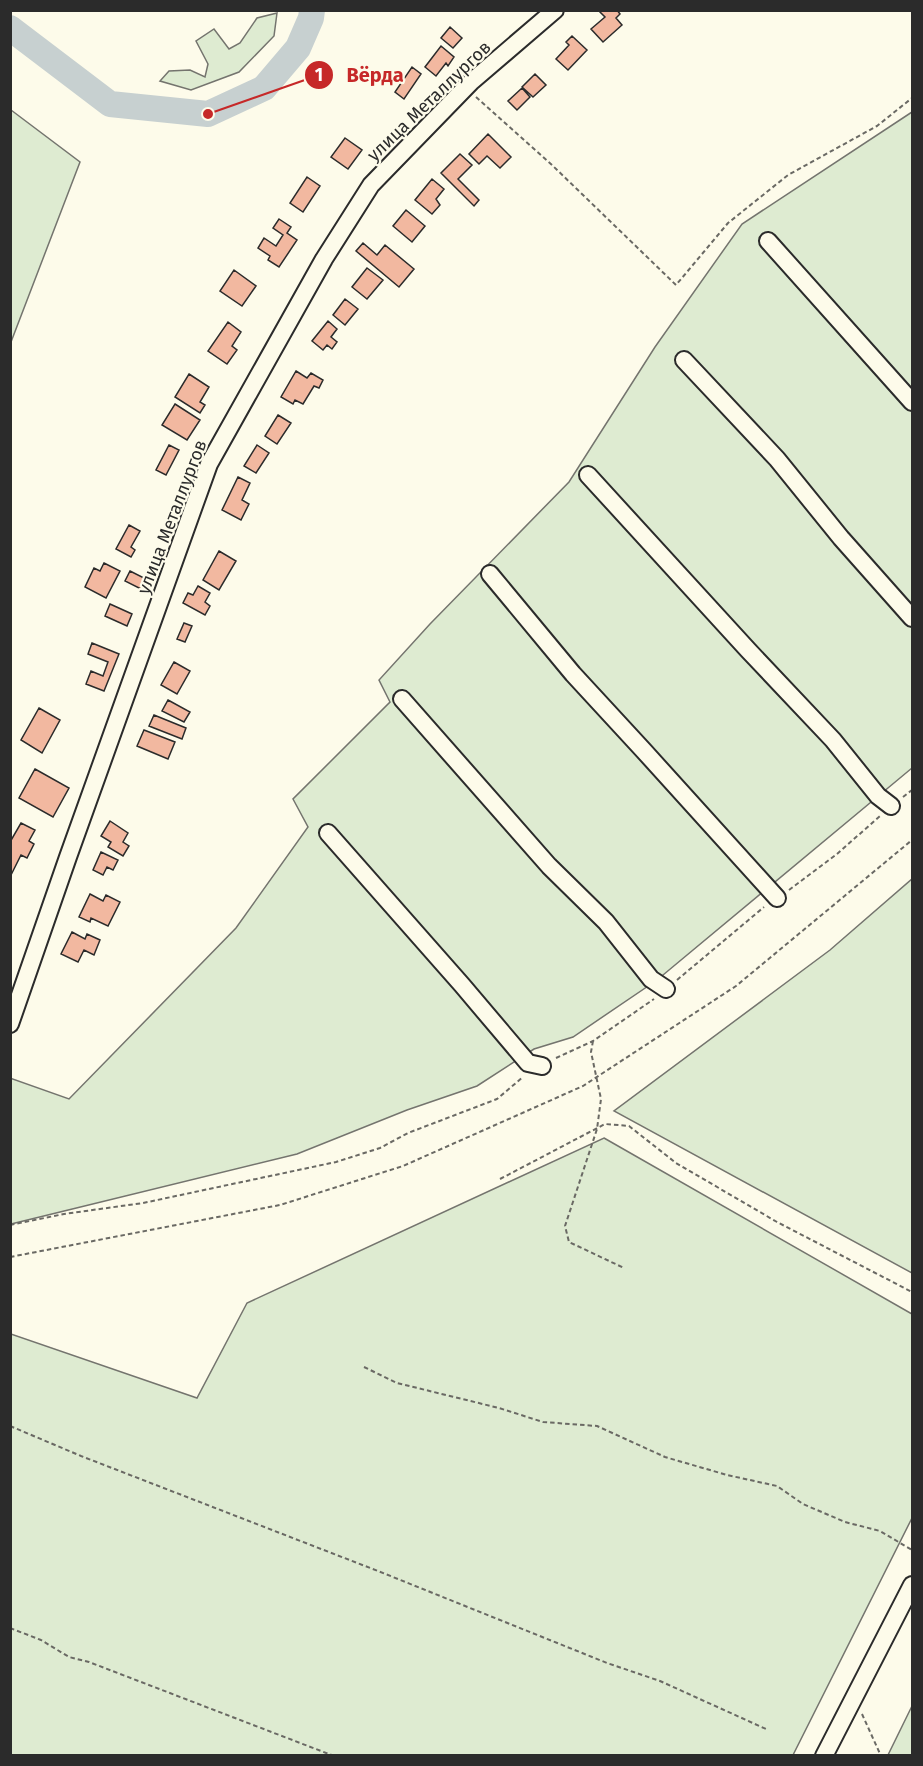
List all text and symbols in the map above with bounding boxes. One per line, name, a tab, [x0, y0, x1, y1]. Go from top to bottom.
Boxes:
street label: улица Металлургов	[362, 36, 496, 166]
callout: Вёрда	[304, 56, 415, 94]
text: Вёрда	[346, 63, 404, 87]
text: 1	[315, 64, 323, 86]
street label: улица Металлургов	[132, 437, 212, 597]

